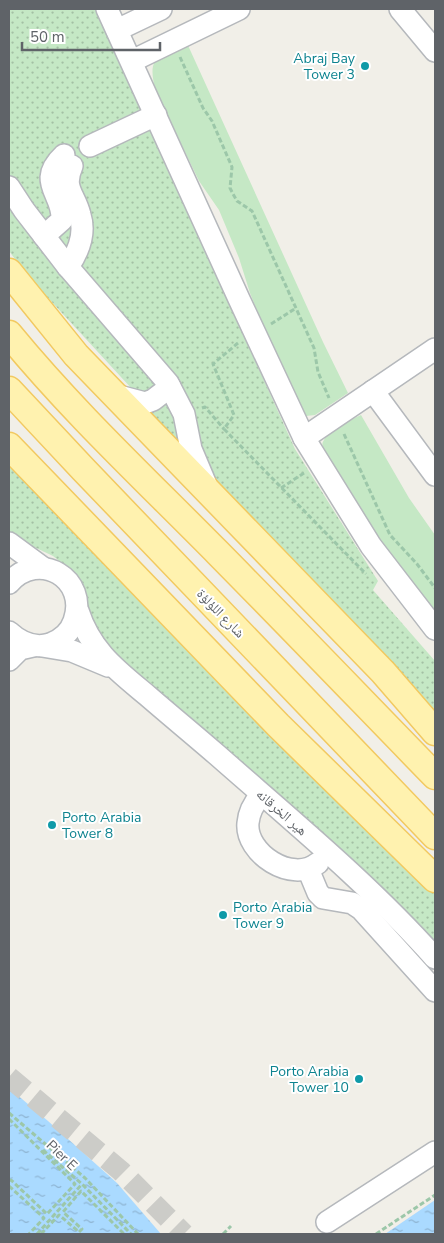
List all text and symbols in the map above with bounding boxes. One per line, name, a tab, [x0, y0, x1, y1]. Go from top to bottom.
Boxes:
scale bar	[22, 20, 160, 52]
text: 50 m	[30, 27, 65, 47]
place label: Abraj Bay Tower 3	[293, 49, 356, 84]
marker: Abraj Bay Tower 3	[359, 60, 371, 72]
street label: شارع اللؤلؤة	[192, 585, 249, 642]
street label: هير الخرقانه	[252, 785, 311, 840]
place label: Porto Arabia Tower 8	[62, 808, 141, 843]
marker: Porto Arabia Tower 8	[46, 819, 58, 831]
place label: Porto Arabia Tower 9	[233, 898, 312, 933]
marker: Porto Arabia Tower 9	[217, 909, 229, 921]
place label: Porto Arabia Tower 10	[270, 1062, 349, 1097]
marker: Porto Arabia Tower 10	[353, 1073, 365, 1085]
street label: Pier E	[42, 1136, 81, 1175]

